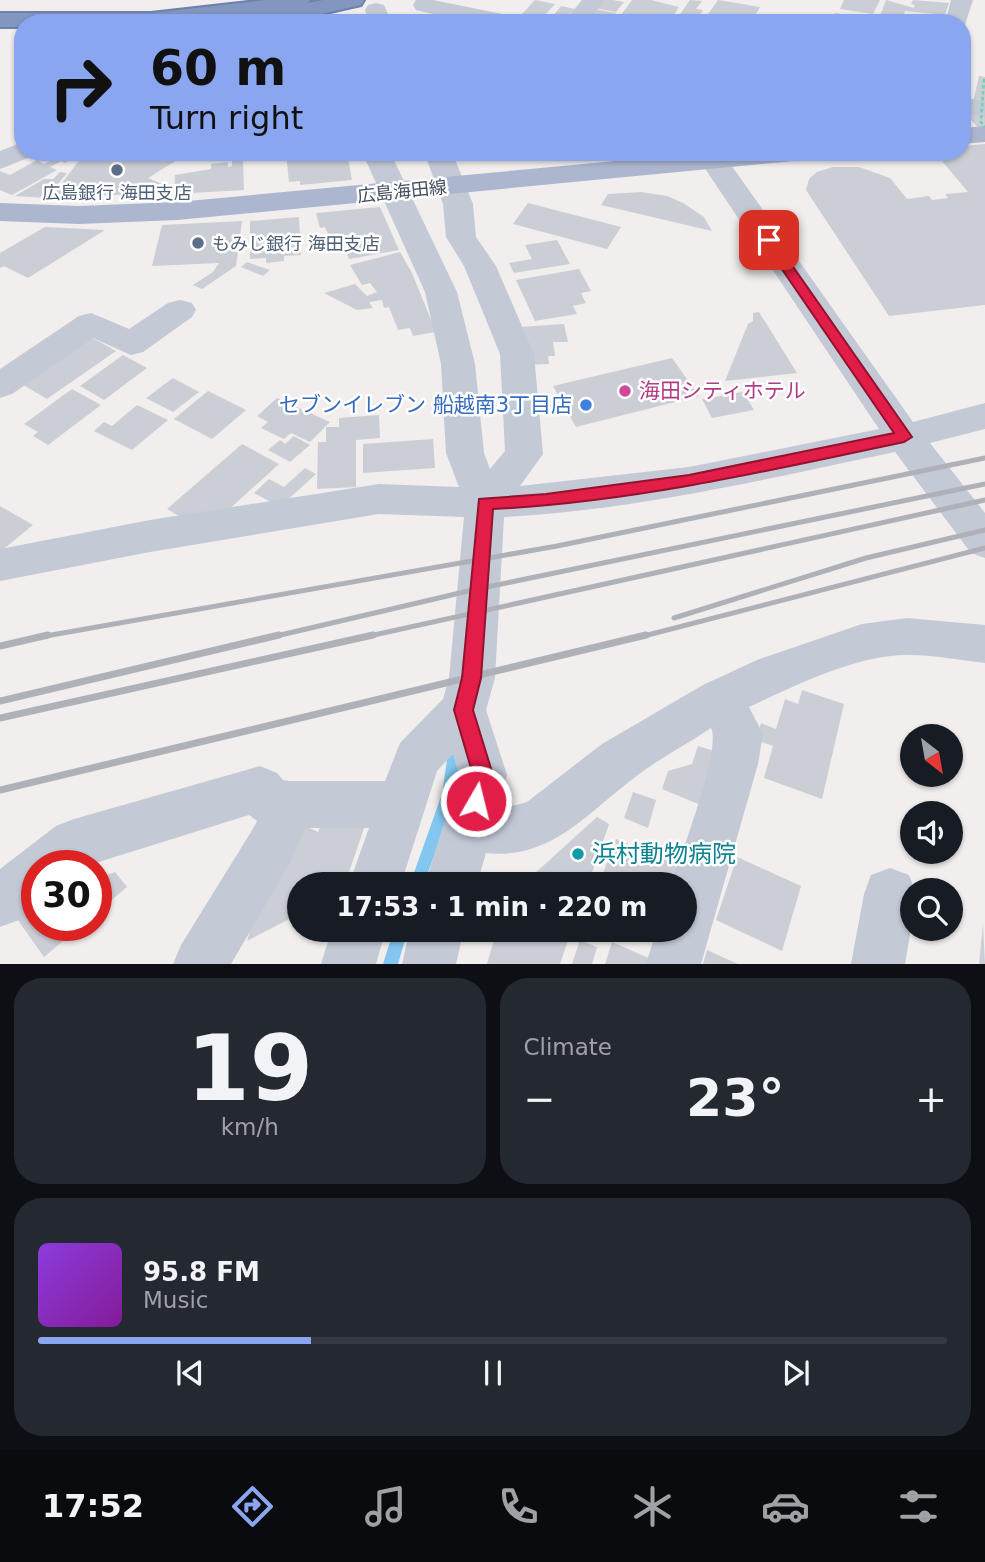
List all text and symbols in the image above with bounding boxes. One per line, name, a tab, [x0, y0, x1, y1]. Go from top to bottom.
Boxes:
text: 60 m	[150, 40, 286, 97]
icon: right	[35, 42, 126, 133]
text: Turn right	[150, 99, 303, 137]
marker: 広島銀行 海田支店	[109, 162, 125, 178]
street label: 広島海田線	[356, 176, 448, 206]
place label: 広島銀行 海田支店	[42, 182, 192, 203]
pin	[739, 210, 799, 270]
icon: arrive	[750, 221, 788, 259]
place label: もみじ銀行 海田支店	[212, 233, 380, 254]
marker: もみじ銀行 海田支店	[190, 235, 206, 251]
place label: 海田シティホテル	[639, 379, 806, 403]
marker: 海田シティホテル	[617, 383, 633, 399]
place label: セブンイレブン 船越南3丁目店	[279, 393, 572, 417]
marker: セブンイレブン 船越南3丁目店	[578, 397, 594, 413]
north arrow	[900, 724, 962, 788]
map controls	[900, 724, 963, 941]
position arrow	[439, 764, 513, 838]
button: sound	[900, 801, 963, 864]
place label: 浜村動物病院	[592, 840, 736, 868]
marker: 浜村動物病院	[570, 846, 586, 862]
speed limit sign: 30	[21, 850, 112, 941]
button: search	[900, 878, 963, 941]
text: 17:53 · 1 min · 220 m	[337, 892, 647, 922]
text: 19	[186, 1016, 313, 1121]
text: Climate	[524, 1034, 612, 1060]
text: 23°	[686, 1068, 784, 1128]
text: −	[524, 1077, 555, 1121]
text: +	[915, 1077, 947, 1121]
text: km/h	[221, 1114, 279, 1140]
text: 95.8 FM	[143, 1257, 260, 1287]
text: Music	[143, 1287, 208, 1313]
icon: previous	[171, 1354, 209, 1392]
icon: pause	[474, 1354, 512, 1392]
icon: next	[777, 1354, 815, 1392]
icon: directions	[228, 1482, 277, 1531]
icon: music	[361, 1482, 410, 1531]
icon: phone	[494, 1482, 543, 1531]
icon: climate	[628, 1482, 677, 1531]
icon: car	[761, 1482, 810, 1531]
icon: filters	[894, 1482, 943, 1531]
text: 17:52	[42, 1487, 144, 1525]

